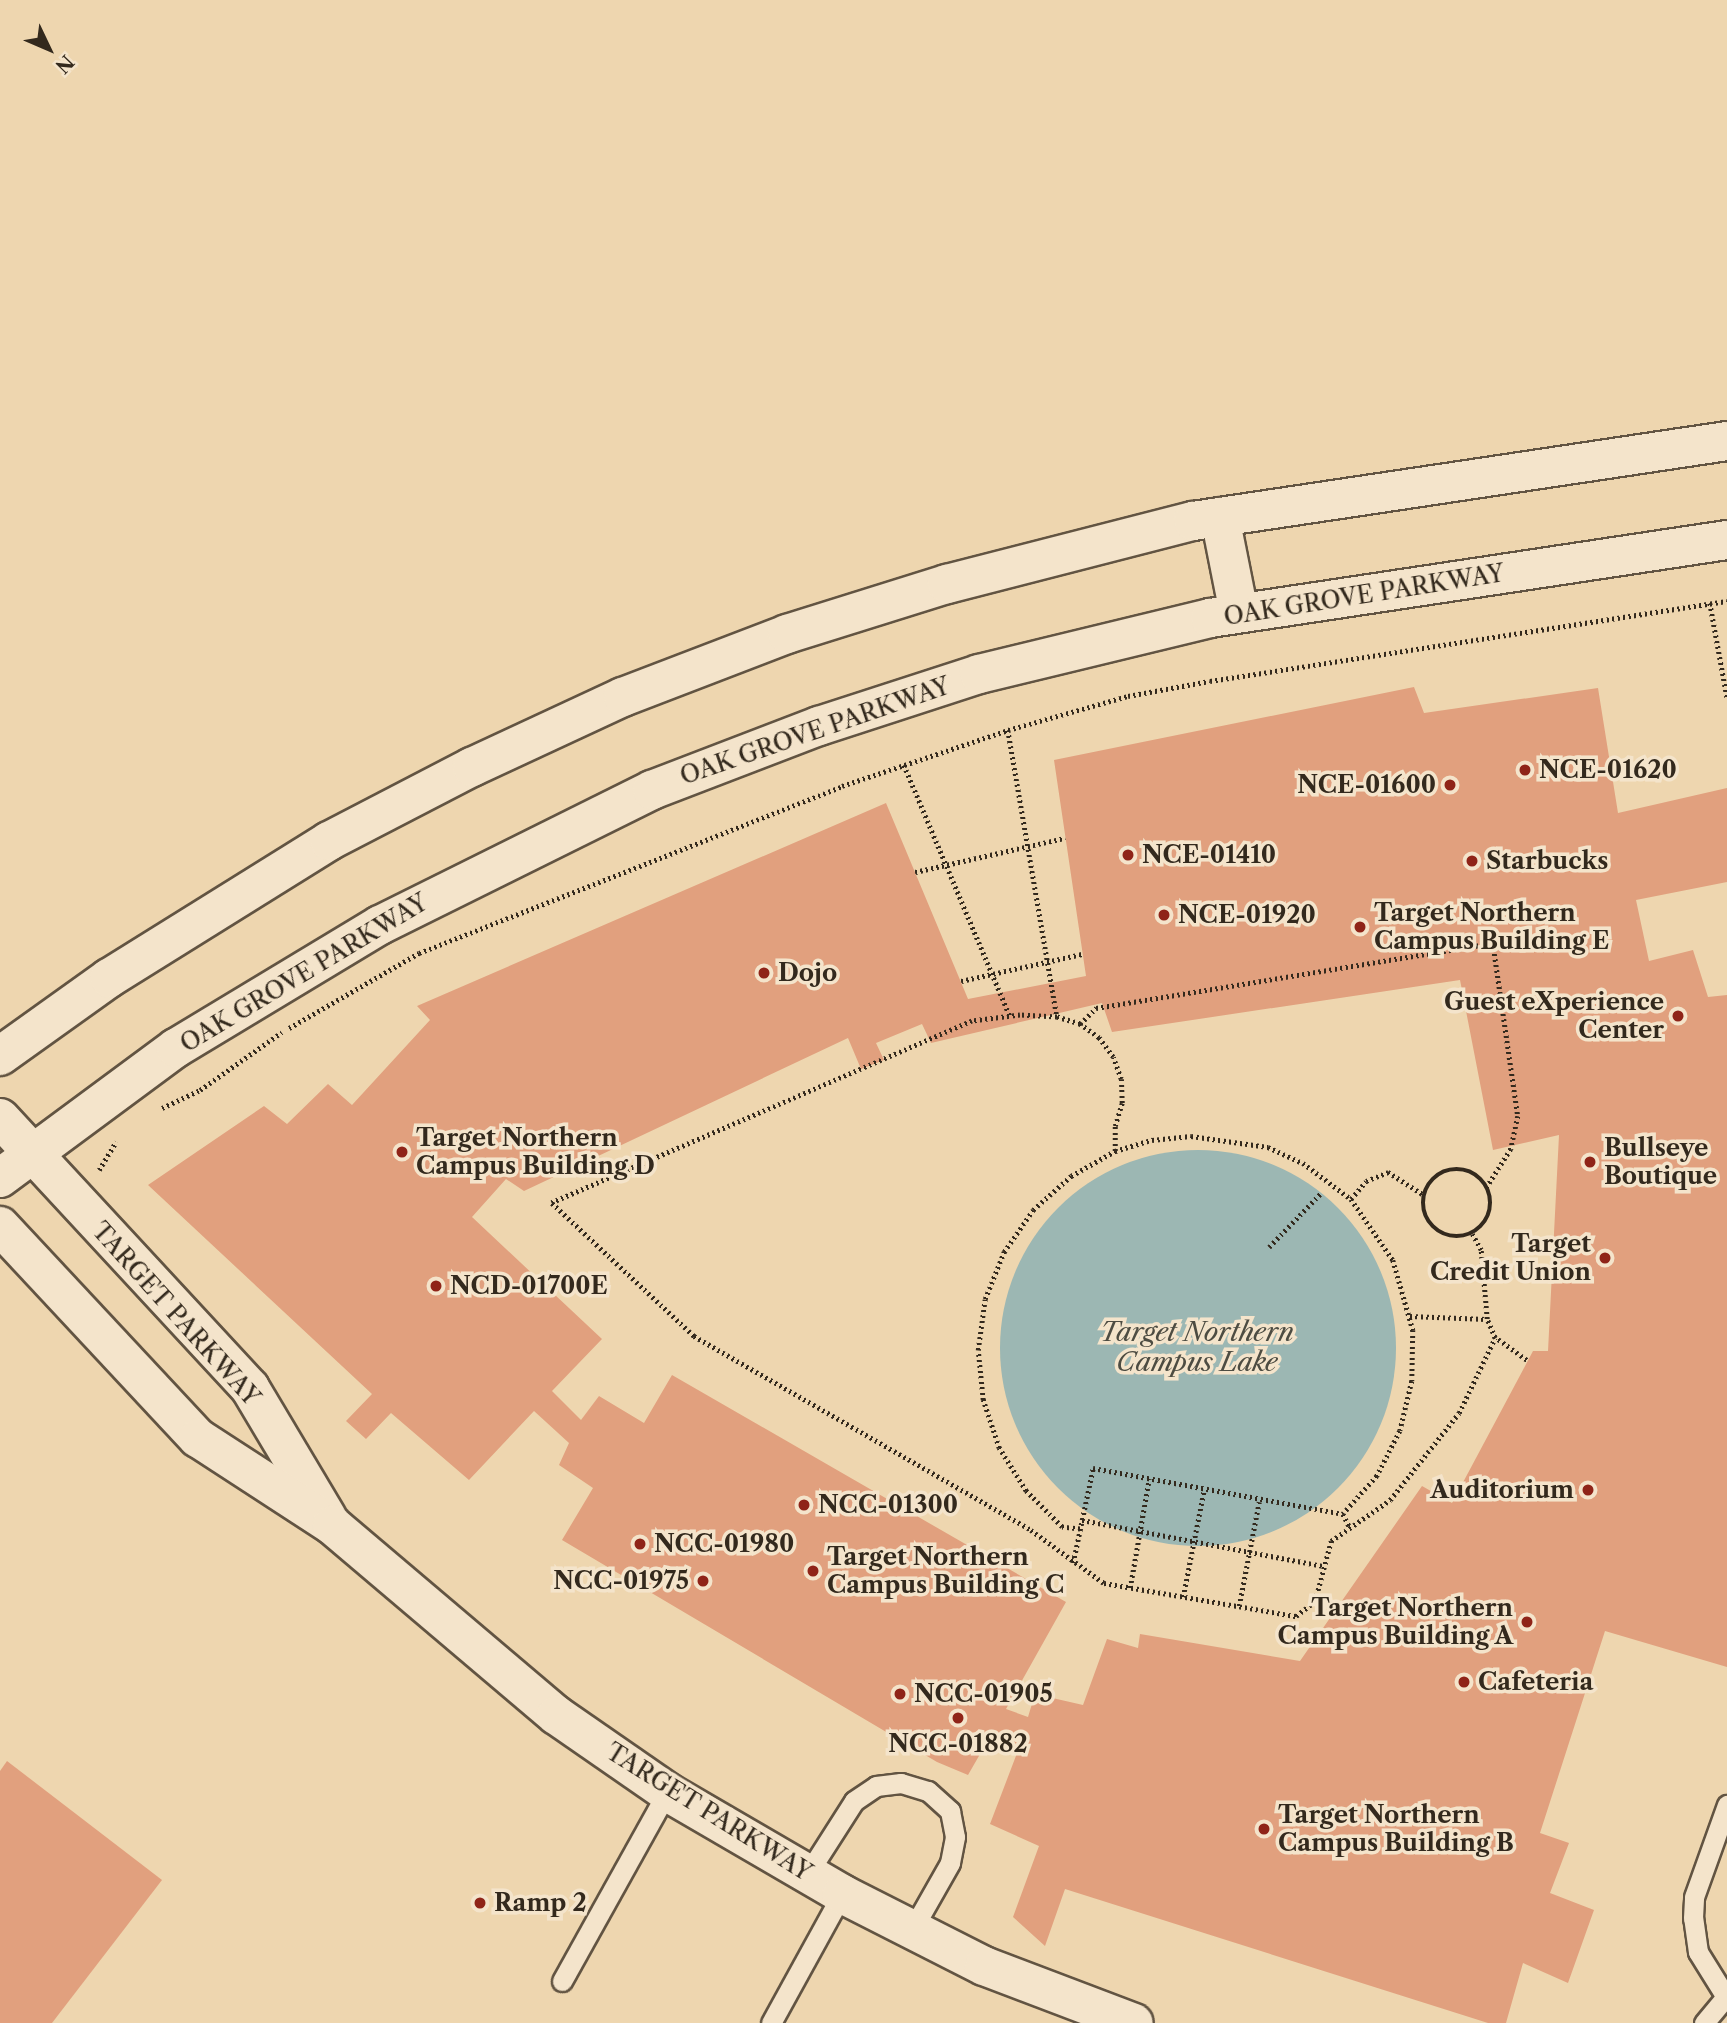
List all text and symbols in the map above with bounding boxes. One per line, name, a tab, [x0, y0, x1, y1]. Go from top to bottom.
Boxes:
north arrow	[14, 14, 84, 84]
text: N	[50, 50, 78, 78]
street label: OAK GROVE PARKWAY	[1222, 559, 1506, 631]
street label: OAK GROVE PARKWAY	[676, 671, 954, 791]
place label: NCE-01620	[1539, 756, 1677, 784]
marker: NCE-01620	[1517, 762, 1533, 778]
place label: NCE-01600	[1297, 771, 1436, 799]
marker: NCE-01600	[1442, 777, 1458, 793]
place label: NCE-01410	[1142, 841, 1276, 869]
marker: NCE-01410	[1120, 847, 1136, 863]
place label: Starbucks	[1486, 847, 1608, 875]
marker: Starbucks	[1464, 853, 1480, 869]
street label: OAK GROVE PARKWAY	[175, 888, 433, 1058]
place label: Target Northern Campus Building E	[1374, 899, 1609, 955]
place label: NCE-01920	[1178, 901, 1316, 929]
marker: NCE-01920	[1156, 907, 1172, 923]
marker: Target Northern Campus Building E	[1352, 919, 1368, 935]
place label: Dojo	[778, 959, 837, 987]
marker: Dojo	[756, 965, 772, 981]
place label: Guest eXperience Center	[1444, 988, 1664, 1044]
marker: Guest eXperience Center	[1670, 1008, 1686, 1024]
place label: Target Northern Campus Building D	[416, 1124, 655, 1180]
place label: Bullseye Boutique	[1604, 1134, 1717, 1190]
marker: Target Northern Campus Building D	[394, 1144, 410, 1160]
marker: Bullseye Boutique	[1582, 1154, 1598, 1170]
street label: TARGET PARKWAY	[86, 1216, 266, 1412]
place label: Target Credit Union	[1430, 1230, 1591, 1286]
marker: Target Credit Union	[1597, 1250, 1613, 1266]
place label: NCD-01700E	[450, 1272, 608, 1300]
marker: NCD-01700E	[428, 1278, 444, 1294]
water label: Target Northern Campus Lake	[1100, 1317, 1294, 1378]
place label: Auditorium	[1430, 1476, 1574, 1504]
marker: Auditorium	[1580, 1482, 1596, 1498]
place label: NCC-01300	[818, 1491, 958, 1519]
marker: NCC-01300	[796, 1497, 812, 1513]
place label: NCC-01980	[654, 1530, 794, 1558]
marker: NCC-01980	[632, 1536, 648, 1552]
place label: Target Northern Campus Building C	[827, 1543, 1064, 1599]
marker: Target Northern Campus Building C	[805, 1563, 821, 1579]
place label: NCC-01975	[553, 1567, 689, 1595]
marker: NCC-01975	[695, 1573, 711, 1589]
place label: Target Northern Campus Building A	[1277, 1594, 1513, 1650]
marker: Target Northern Campus Building A	[1519, 1614, 1535, 1630]
place label: Cafeteria	[1478, 1668, 1593, 1696]
marker: Cafeteria	[1456, 1674, 1472, 1690]
place label: NCC-01905	[914, 1680, 1053, 1708]
marker: NCC-01905	[892, 1686, 908, 1702]
marker: NCC-01882	[950, 1710, 966, 1726]
place label: NCC-01882	[888, 1730, 1028, 1758]
street label: TARGET PARKWAY	[601, 1737, 817, 1887]
place label: Target Northern Campus Building B	[1278, 1801, 1514, 1857]
marker: Target Northern Campus Building B	[1256, 1821, 1272, 1837]
place label: Ramp 2	[494, 1889, 587, 1917]
marker: Ramp 2	[472, 1895, 488, 1911]

